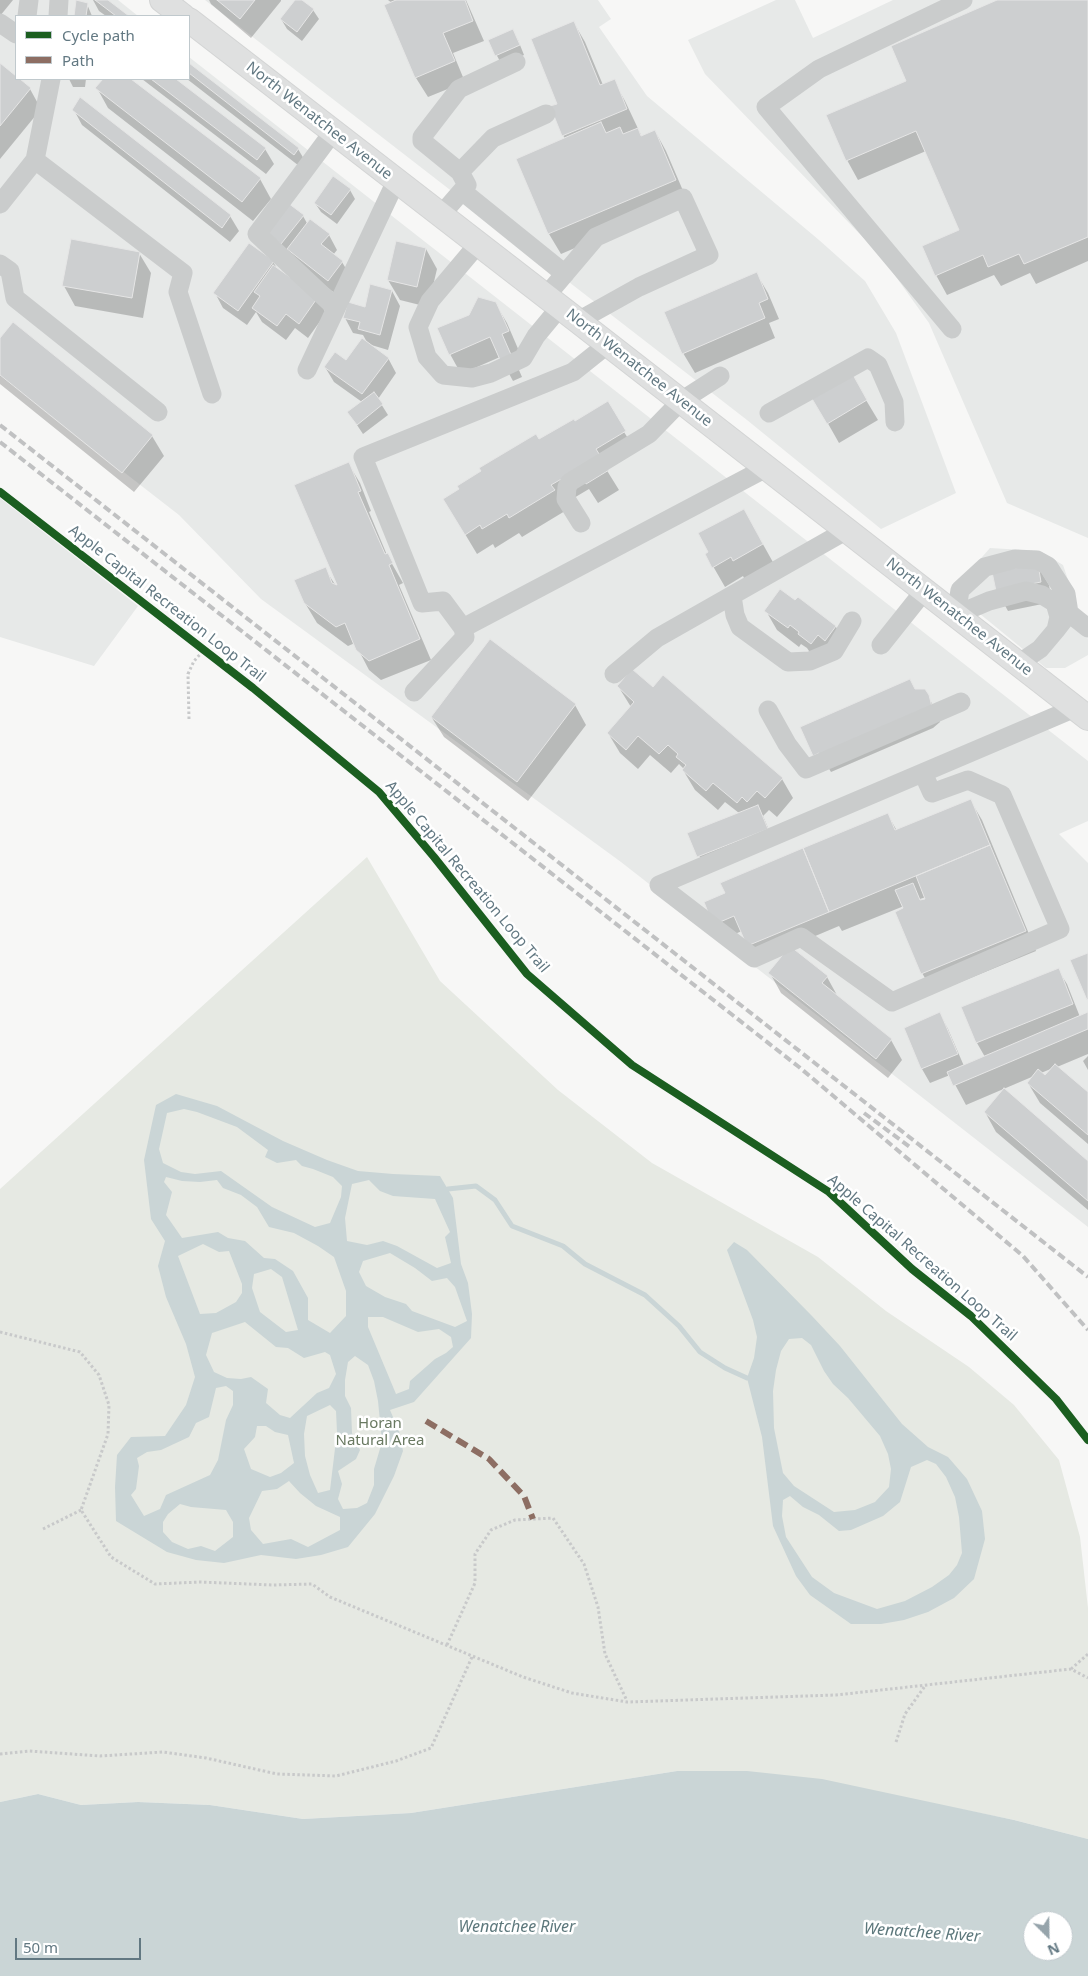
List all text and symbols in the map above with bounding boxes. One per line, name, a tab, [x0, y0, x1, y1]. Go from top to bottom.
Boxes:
legend	[15, 15, 190, 80]
text: Cycle path	[62, 25, 135, 45]
text: Path	[62, 50, 94, 70]
street label: North Wenatchee Avenue	[242, 58, 396, 184]
street label: North Wenatchee Avenue	[562, 305, 716, 431]
street label: Apple Capital Recreation Loop Trail	[65, 522, 269, 686]
street label: North Wenatchee Avenue	[882, 554, 1036, 680]
street label: Apple Capital Recreation Loop Trail	[381, 777, 553, 977]
street label: Apple Capital Recreation Loop Trail	[824, 1171, 1020, 1345]
park label: Horan Natural Area	[336, 1415, 424, 1450]
north arrow	[1023, 1911, 1073, 1961]
water label: Wenatchee River	[459, 1917, 575, 1937]
water label: Wenatchee River	[863, 1919, 981, 1947]
scale bar	[18, 1928, 144, 1960]
text: 50 m	[23, 1937, 58, 1957]
text: N	[1045, 1938, 1063, 1960]

